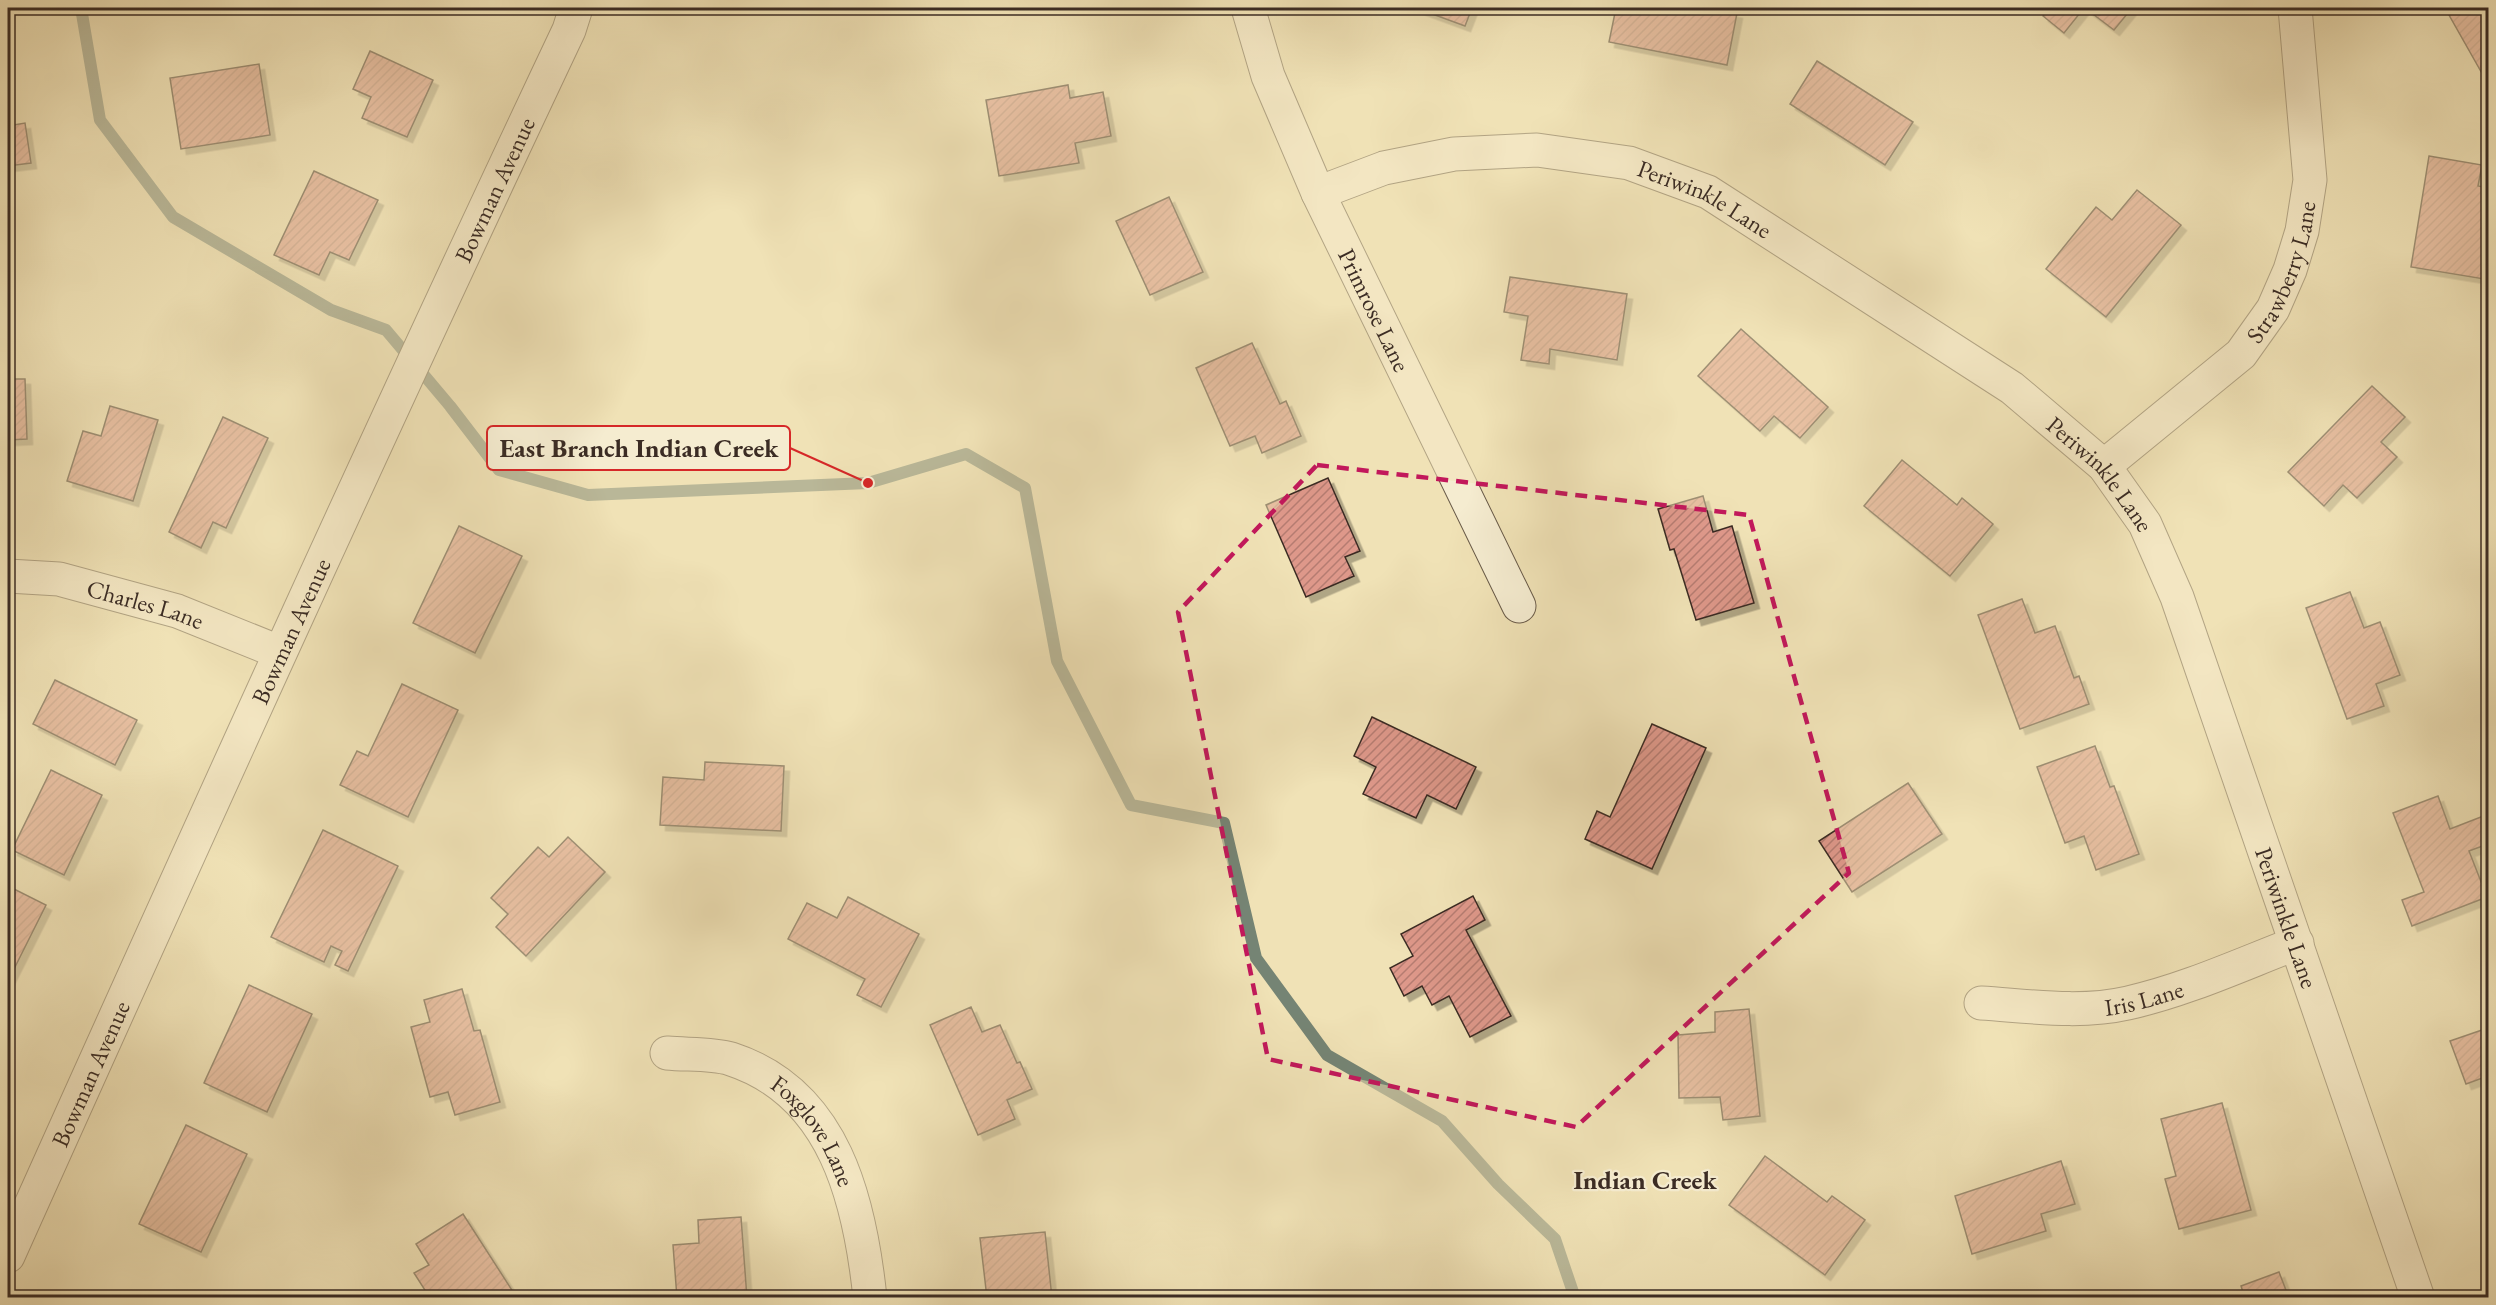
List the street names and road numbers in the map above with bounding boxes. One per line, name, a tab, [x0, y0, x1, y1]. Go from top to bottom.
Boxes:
street label: Bowman Avenue	[447, 112, 541, 267]
street label: Periwinkle Lane	[1633, 152, 1778, 245]
street label: Strawberry Lane	[2239, 199, 2322, 349]
street label: Primrose Lane	[1332, 243, 1418, 377]
street label: Periwinkle Lane	[2041, 409, 2162, 536]
street label: Bowman Avenue	[244, 553, 337, 709]
street label: Charles Lane	[84, 572, 209, 636]
street label: Periwinkle Lane	[2249, 843, 2326, 992]
street label: Iris Lane	[2103, 973, 2187, 1022]
street label: Bowman Avenue	[44, 996, 136, 1151]
street label: Foxglove Lane	[765, 1068, 862, 1190]

